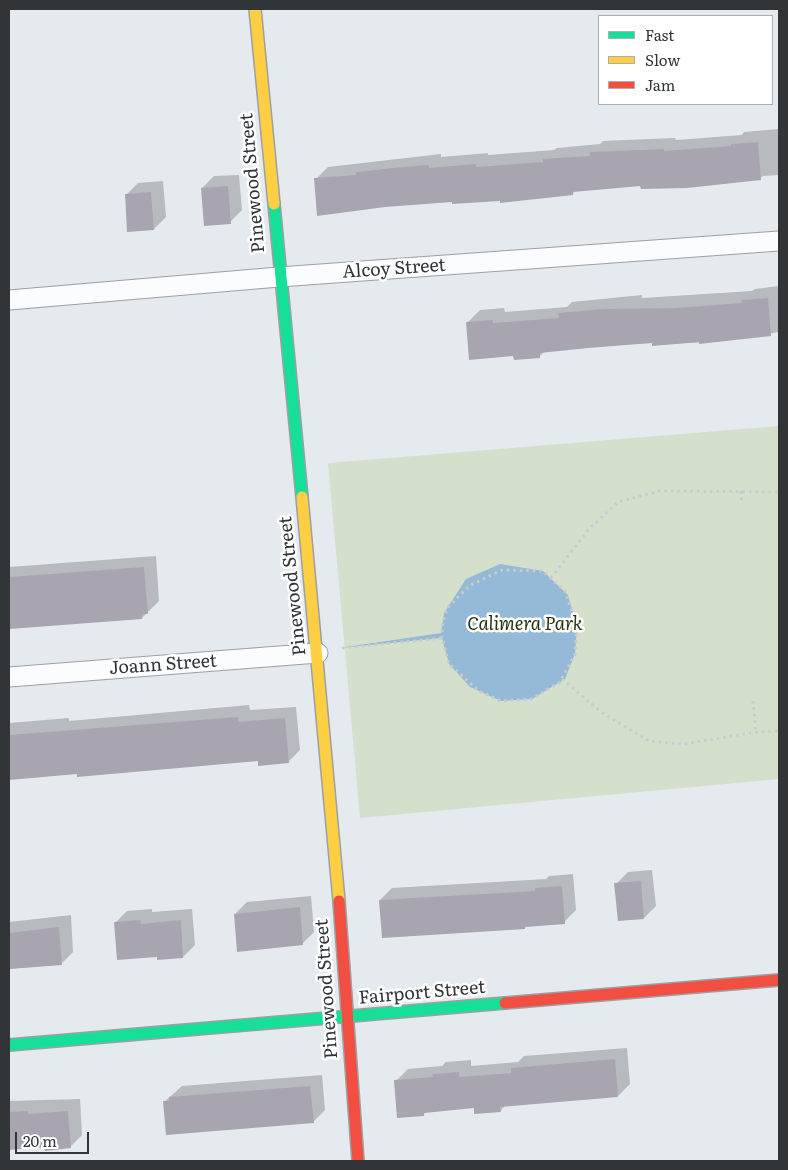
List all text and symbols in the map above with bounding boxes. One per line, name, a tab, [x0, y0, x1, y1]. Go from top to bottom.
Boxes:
legend	[598, 15, 773, 105]
text: Fast	[645, 23, 674, 46]
text: Slow	[645, 48, 680, 71]
text: Jam	[645, 73, 675, 96]
street label: Pinewood Street	[236, 112, 270, 254]
street label: Alcoy Street	[342, 255, 446, 283]
street label: Pinewood Street	[275, 515, 311, 657]
park label: Calimera Park	[467, 614, 583, 636]
street label: Joann Street	[108, 650, 218, 680]
street label: Pinewood Street	[311, 918, 343, 1060]
street label: Fairport Street	[358, 977, 486, 1009]
scale bar	[18, 1122, 91, 1154]
text: 20 m	[23, 1129, 57, 1152]

